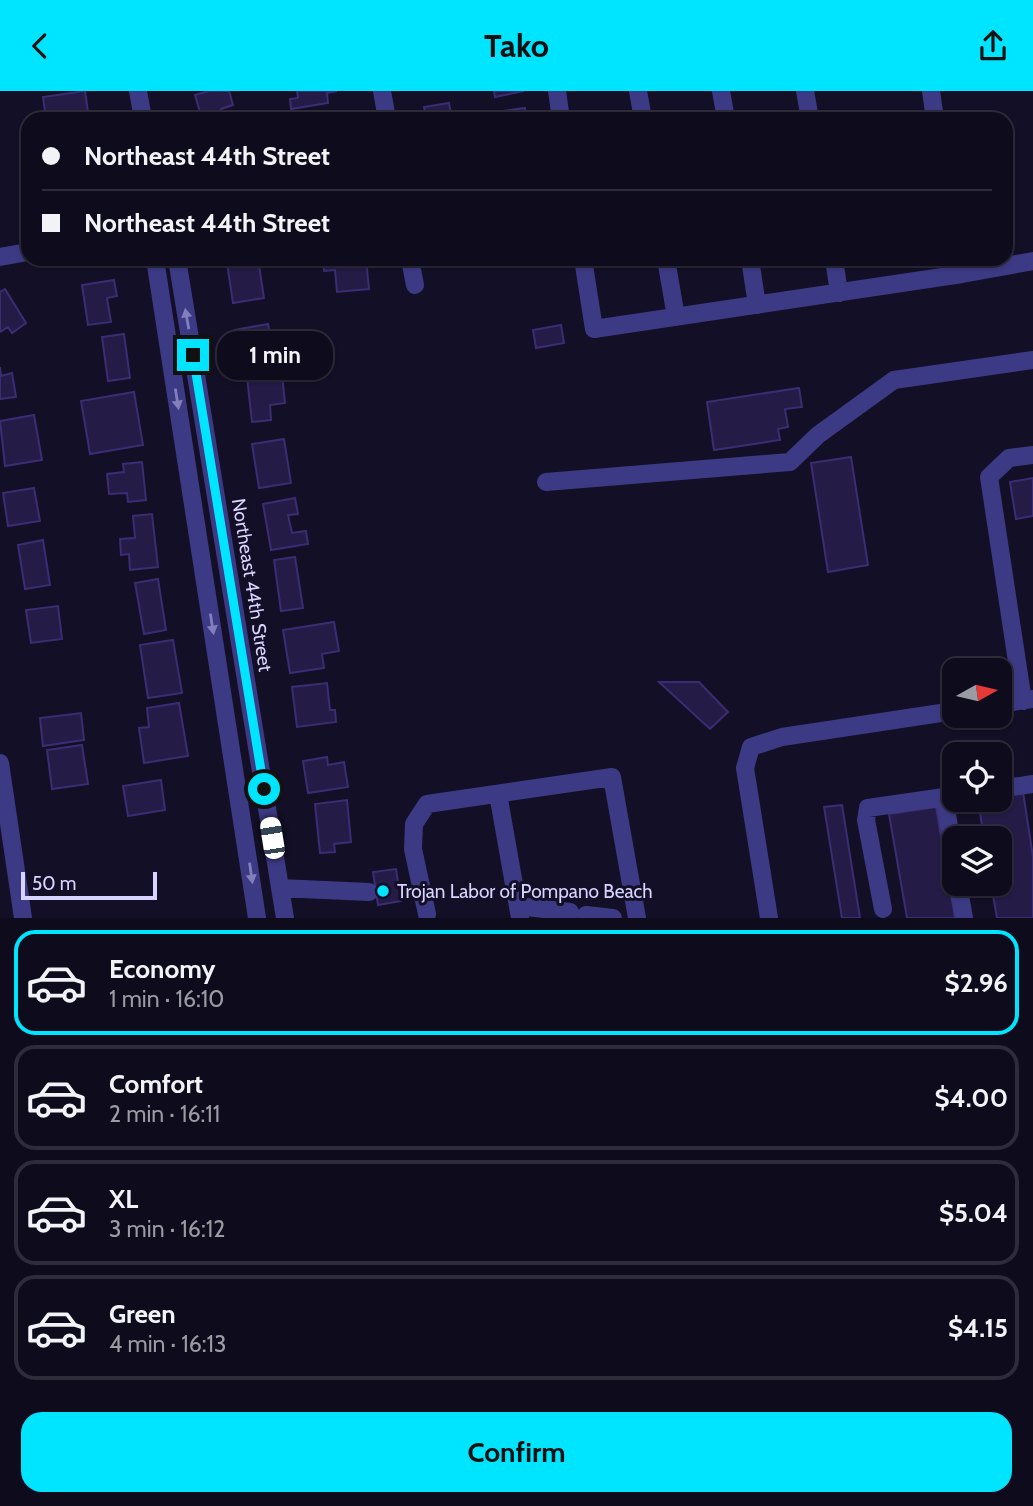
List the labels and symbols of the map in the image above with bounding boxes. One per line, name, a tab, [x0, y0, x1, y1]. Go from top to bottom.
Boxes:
one-way arrow	[181, 308, 192, 330]
callout: 1 min	[218, 331, 333, 379]
route end	[177, 339, 209, 371]
one-way arrow	[171, 388, 182, 410]
street label: Northeast 44th Street	[227, 497, 277, 674]
one-way arrow	[207, 613, 218, 635]
north arrow	[942, 658, 1012, 728]
route start	[248, 773, 280, 805]
car	[259, 816, 286, 860]
one-way arrow	[245, 862, 256, 884]
scale bar	[21, 869, 158, 901]
place label: Trojan Labor of Pompano Beach	[397, 880, 652, 903]
marker: Trojan Labor of Pompano Beach	[375, 883, 391, 899]

